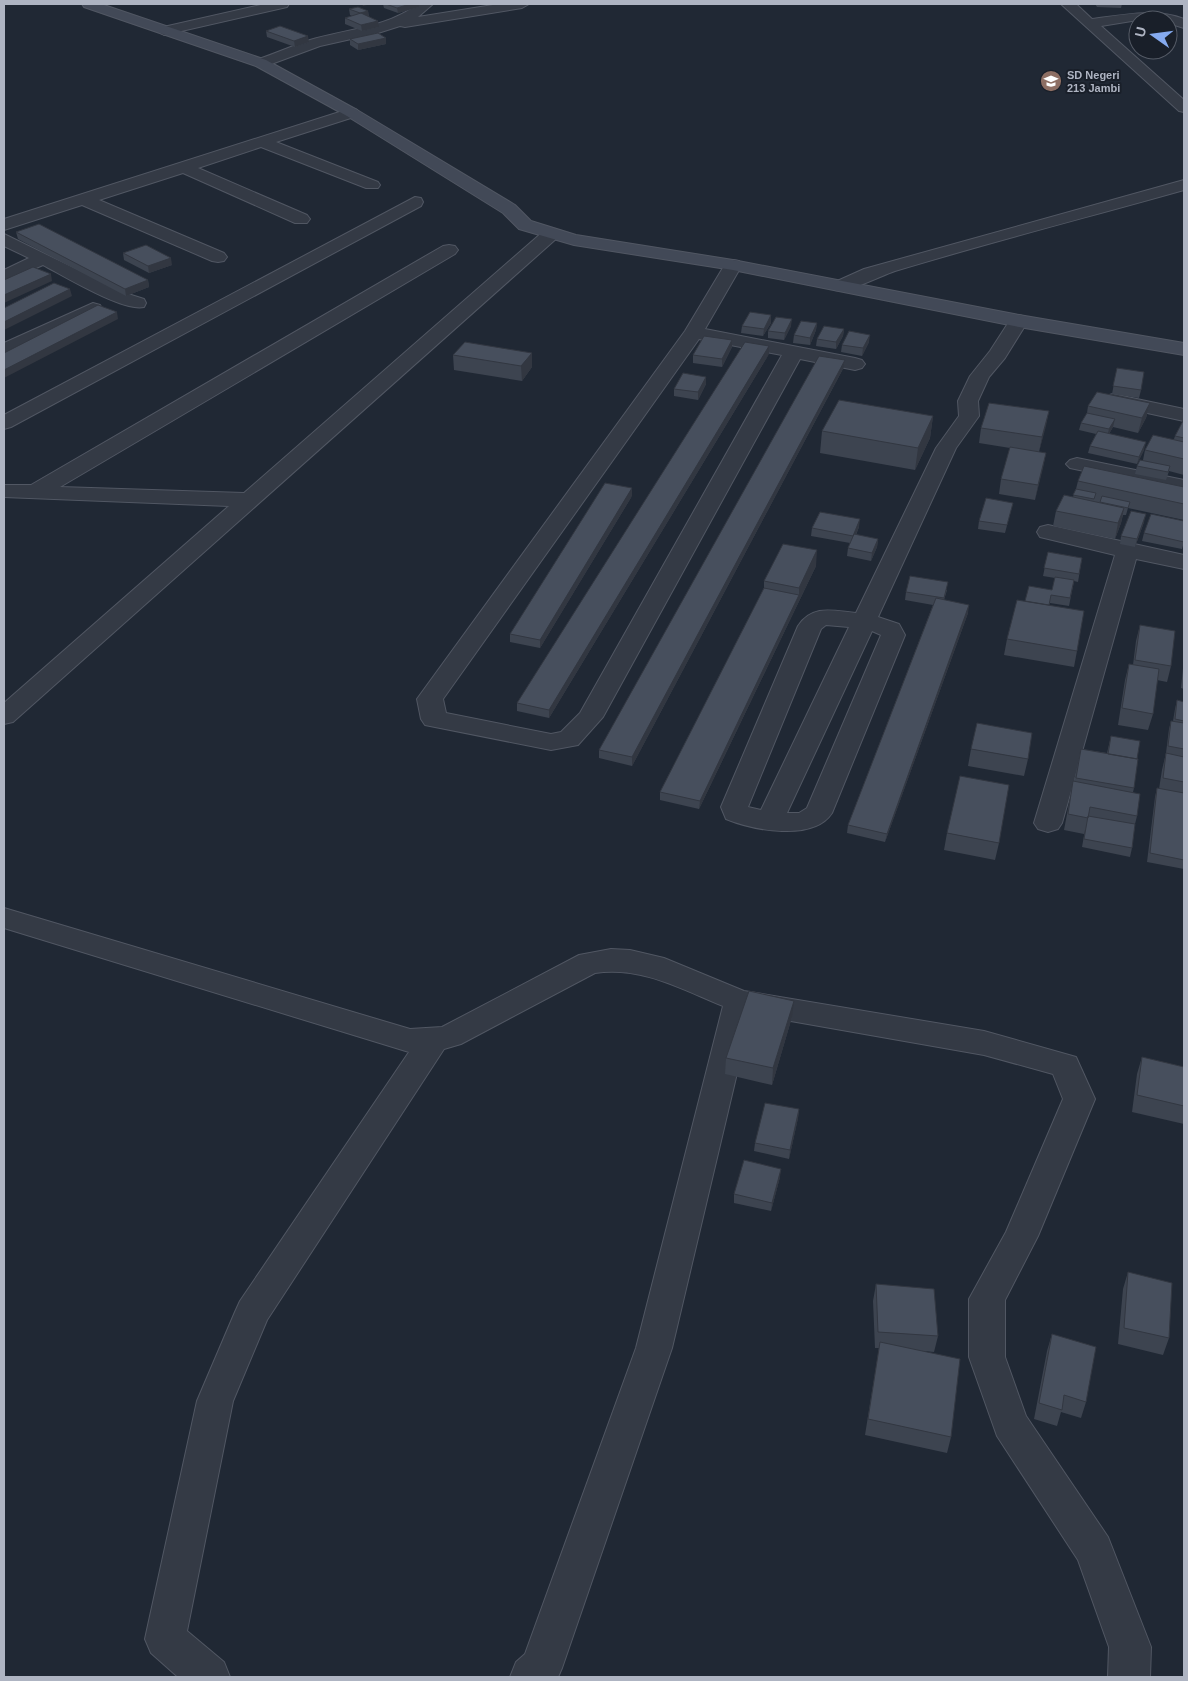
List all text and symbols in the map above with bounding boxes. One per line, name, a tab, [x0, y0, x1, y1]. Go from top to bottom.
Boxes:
north arrow	[1128, 10, 1178, 60]
text: U	[1131, 25, 1149, 39]
school or university icon: SD Negeri 213 Jambi	[1039, 69, 1063, 93]
place label: SD Negeri 213 Jambi	[1067, 69, 1120, 94]

